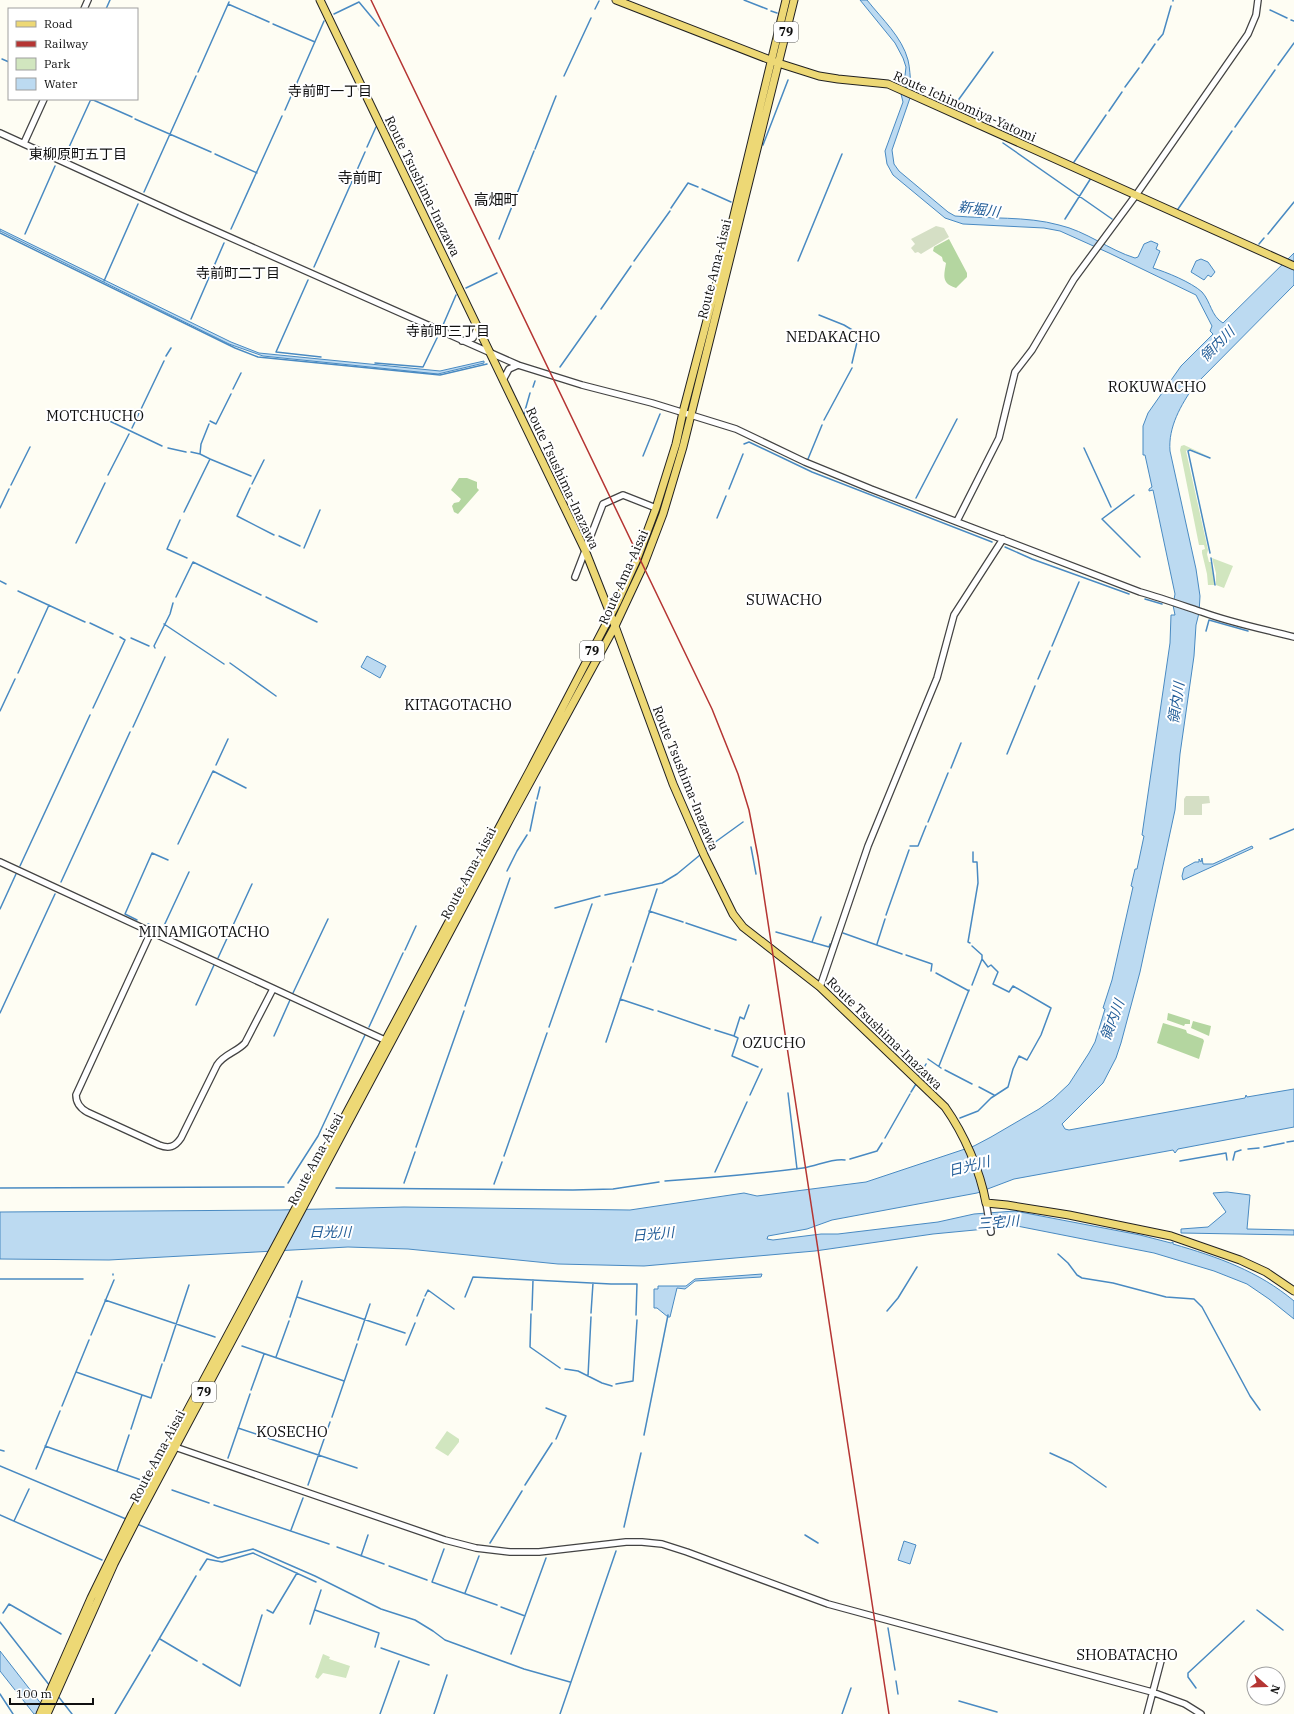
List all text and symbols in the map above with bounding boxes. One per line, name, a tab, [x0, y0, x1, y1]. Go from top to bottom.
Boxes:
legend	[8, 8, 138, 100]
text: Road	[44, 16, 73, 31]
road number: 79	[774, 22, 798, 42]
text: Railway	[44, 36, 89, 51]
text: Park	[44, 56, 70, 71]
street label: Route Ichinomiya-Yatomi	[891, 67, 1039, 146]
text: Water	[44, 76, 78, 91]
district label: 寺前町一丁目	[288, 82, 372, 100]
street label: Route Tsushima-Inazawa	[381, 113, 464, 259]
district label: 東柳原町五丁目	[29, 145, 127, 163]
district label: 寺前町	[337, 168, 383, 187]
district label: 高畑町	[473, 190, 519, 209]
water label: 新堀川	[957, 197, 1003, 221]
street label: Route Ama-Aisai	[694, 217, 735, 321]
district label: 寺前町二丁目	[196, 264, 280, 282]
water label: 領内川	[1196, 321, 1240, 365]
district label: 寺前町三丁目	[406, 322, 490, 340]
district label: NEDAKACHO	[786, 327, 880, 346]
district label: ROKUWACHO	[1108, 377, 1206, 396]
street label: Route Tsushima-Inazawa	[522, 405, 603, 552]
district label: MOTCHUCHO	[46, 406, 144, 425]
street label: Route Ama-Aisai	[595, 527, 652, 627]
district label: SUWACHO	[746, 590, 822, 609]
road number: 79	[580, 641, 604, 661]
water label: 領内川	[1164, 679, 1188, 725]
district label: KITAGOTACHO	[404, 695, 512, 714]
street label: Route Tsushima-Inazawa	[649, 703, 722, 853]
street label: Route Ama-Aisai	[437, 824, 500, 922]
district label: MINAMIGOTACHO	[138, 922, 270, 941]
street label: Route Tsushima-Inazawa	[823, 974, 946, 1093]
water label: 領内川	[1096, 995, 1129, 1043]
district label: OZUCHO	[742, 1033, 806, 1052]
street label: Route Ama-Aisai	[284, 1110, 347, 1208]
water label: 日光川	[946, 1152, 993, 1180]
water label: 三宅川	[976, 1211, 1022, 1232]
water label: 日光川	[309, 1223, 353, 1241]
water label: 日光川	[631, 1223, 677, 1245]
road number: 79	[192, 1382, 216, 1402]
street label: Route Ama-Aisai	[126, 1407, 189, 1505]
district label: KOSECHO	[256, 1422, 328, 1441]
district label: SHOBATACHO	[1076, 1645, 1178, 1664]
north arrow	[1246, 1666, 1286, 1706]
scale bar	[10, 1680, 93, 1706]
text: N	[1267, 1683, 1283, 1696]
text: 100 m	[16, 1686, 52, 1701]

